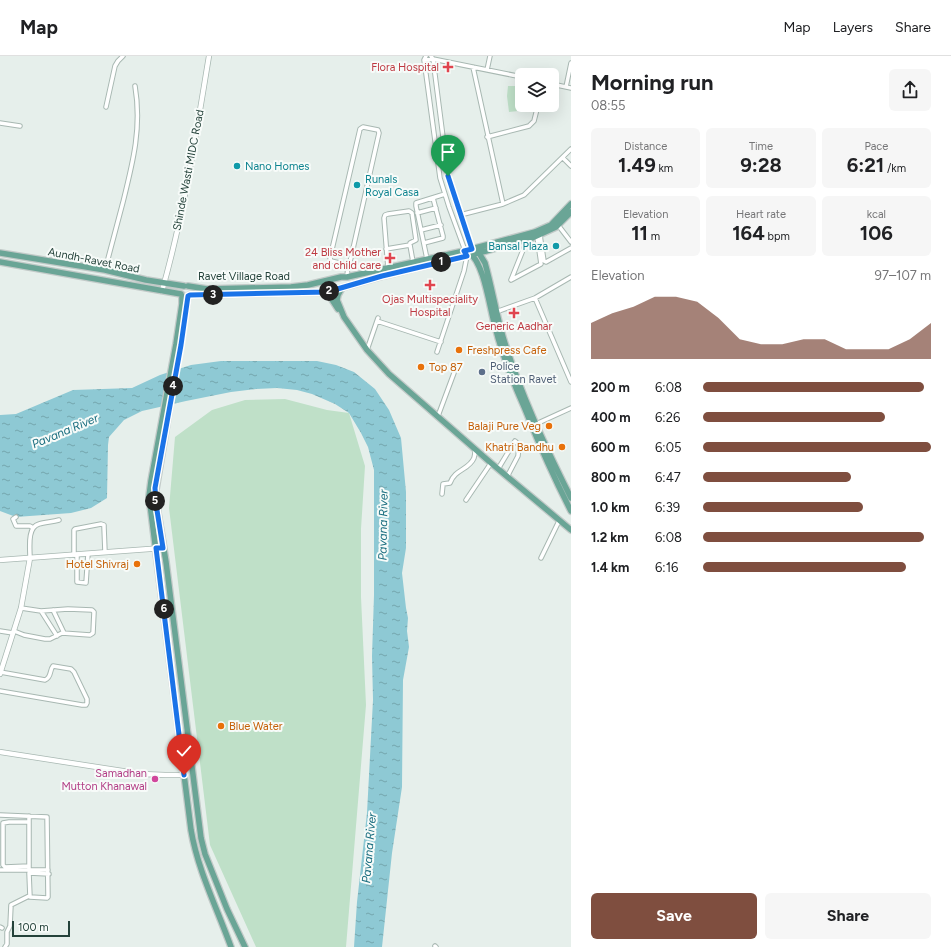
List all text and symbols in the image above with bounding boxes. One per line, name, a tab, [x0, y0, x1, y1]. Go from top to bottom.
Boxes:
text: Map	[20, 16, 58, 39]
text: Map	[783, 19, 811, 36]
text: Layers	[833, 19, 873, 36]
text: Share	[895, 19, 931, 36]
place label: Flora Hospital	[371, 61, 439, 74]
marker: Flora Hospital	[442, 61, 454, 73]
map controls	[515, 68, 559, 112]
button: layers	[515, 68, 559, 112]
text: Morning run	[591, 69, 714, 96]
button: share	[889, 69, 931, 111]
text: 08:55	[591, 98, 626, 113]
street label: Shinde Wasti MIDC Road	[170, 109, 207, 232]
pin	[431, 135, 465, 176]
text: Distance	[624, 140, 667, 153]
text: Time	[749, 140, 773, 153]
text: Pace	[864, 140, 888, 153]
icon: arrive	[437, 141, 459, 163]
text: 1.49	[618, 153, 656, 177]
text: 9:28	[740, 153, 782, 177]
text: 6:21	[847, 153, 884, 177]
place label: Nano Homes	[245, 160, 310, 173]
marker: Nano Homes	[232, 161, 242, 171]
text: km	[656, 162, 673, 175]
text: /km	[884, 162, 906, 175]
place label: Runals Royal Casa	[365, 173, 419, 199]
marker: Runals Royal Casa	[352, 180, 362, 190]
text: Elevation	[623, 208, 668, 221]
text: Heart rate	[736, 208, 786, 221]
text: kcal	[867, 208, 886, 221]
text: 11	[631, 221, 648, 245]
text: 164	[732, 221, 765, 245]
text: 106	[860, 221, 893, 245]
text: m	[648, 230, 660, 243]
text: bpm	[765, 230, 790, 243]
place label: Bansal Plaza	[488, 240, 548, 253]
marker: Bansal Plaza	[551, 241, 561, 251]
street label: Aundh-Ravet Road	[47, 245, 141, 276]
place label: 24 Bliss Mother and child care	[305, 246, 381, 272]
marker: 24 Bliss Mother and child care	[384, 252, 396, 264]
pin: 1	[431, 252, 451, 272]
text: 1	[439, 255, 443, 268]
text: Elevation	[591, 268, 644, 283]
text: 97–107 m	[875, 268, 931, 283]
street label: Ravet Village Road	[198, 270, 290, 283]
marker: Ojas Multispeciality Hospital	[424, 279, 436, 291]
pin: 2	[319, 281, 339, 301]
text: 2	[326, 284, 332, 297]
pin: 3	[203, 285, 223, 305]
text: 3	[210, 288, 216, 301]
place label: Ojas Multispeciality Hospital	[382, 293, 478, 319]
marker: Generic Aadhar	[509, 308, 519, 318]
place label: Generic Aadhar	[476, 320, 552, 333]
place label: Freshpress Cafe	[467, 344, 547, 357]
marker: Freshpress Cafe	[454, 345, 464, 355]
place label: Police Station Ravet	[490, 360, 557, 386]
place label: Top 87	[429, 361, 463, 374]
marker: Top 87	[416, 362, 426, 372]
marker: Police Station Ravet	[477, 367, 487, 377]
pin: 4	[163, 376, 183, 396]
text: 4	[170, 379, 176, 392]
text: 200 m	[591, 380, 630, 395]
text: 6:08	[655, 380, 682, 395]
water label: Pavana River	[30, 410, 101, 451]
text: 400 m	[591, 410, 631, 425]
text: 6:26	[655, 410, 680, 425]
place label: Balaji Pure Veg	[468, 420, 541, 433]
marker: Balaji Pure Veg	[544, 421, 554, 431]
text: 600 m	[591, 440, 630, 455]
text: 6:05	[655, 440, 681, 455]
place label: Khatri Bandhu	[485, 441, 554, 454]
marker: Khatri Bandhu	[557, 442, 567, 452]
text: 800 m	[591, 470, 630, 485]
text: 6:47	[655, 470, 681, 485]
water label: Pavana River	[375, 489, 391, 561]
pin: 5	[145, 491, 165, 511]
text: 5	[152, 494, 158, 507]
text: 1.0 km	[591, 500, 630, 515]
text: 6:39	[655, 500, 680, 515]
text: 1.2 km	[591, 530, 629, 545]
text: 6:08	[655, 530, 682, 545]
place label: Hotel Shivraj	[66, 558, 129, 571]
marker: Hotel Shivraj	[132, 559, 142, 569]
text: 1.4 km	[591, 560, 629, 575]
text: 6:16	[655, 560, 678, 575]
pin: 6	[154, 599, 174, 619]
text: 6	[161, 602, 167, 615]
place label: Blue Water	[229, 720, 283, 733]
marker: Blue Water	[216, 721, 226, 731]
pin	[167, 734, 201, 775]
icon: check	[173, 740, 195, 762]
place label: Samadhan Mutton Khanawal	[61, 767, 147, 793]
marker: Samadhan Mutton Khanawal	[150, 774, 160, 784]
water label: Pavana River	[359, 811, 379, 884]
button: Save	[591, 893, 757, 939]
button: Share	[765, 893, 931, 939]
scale bar	[12, 919, 70, 938]
text: 100 m	[18, 921, 49, 934]

